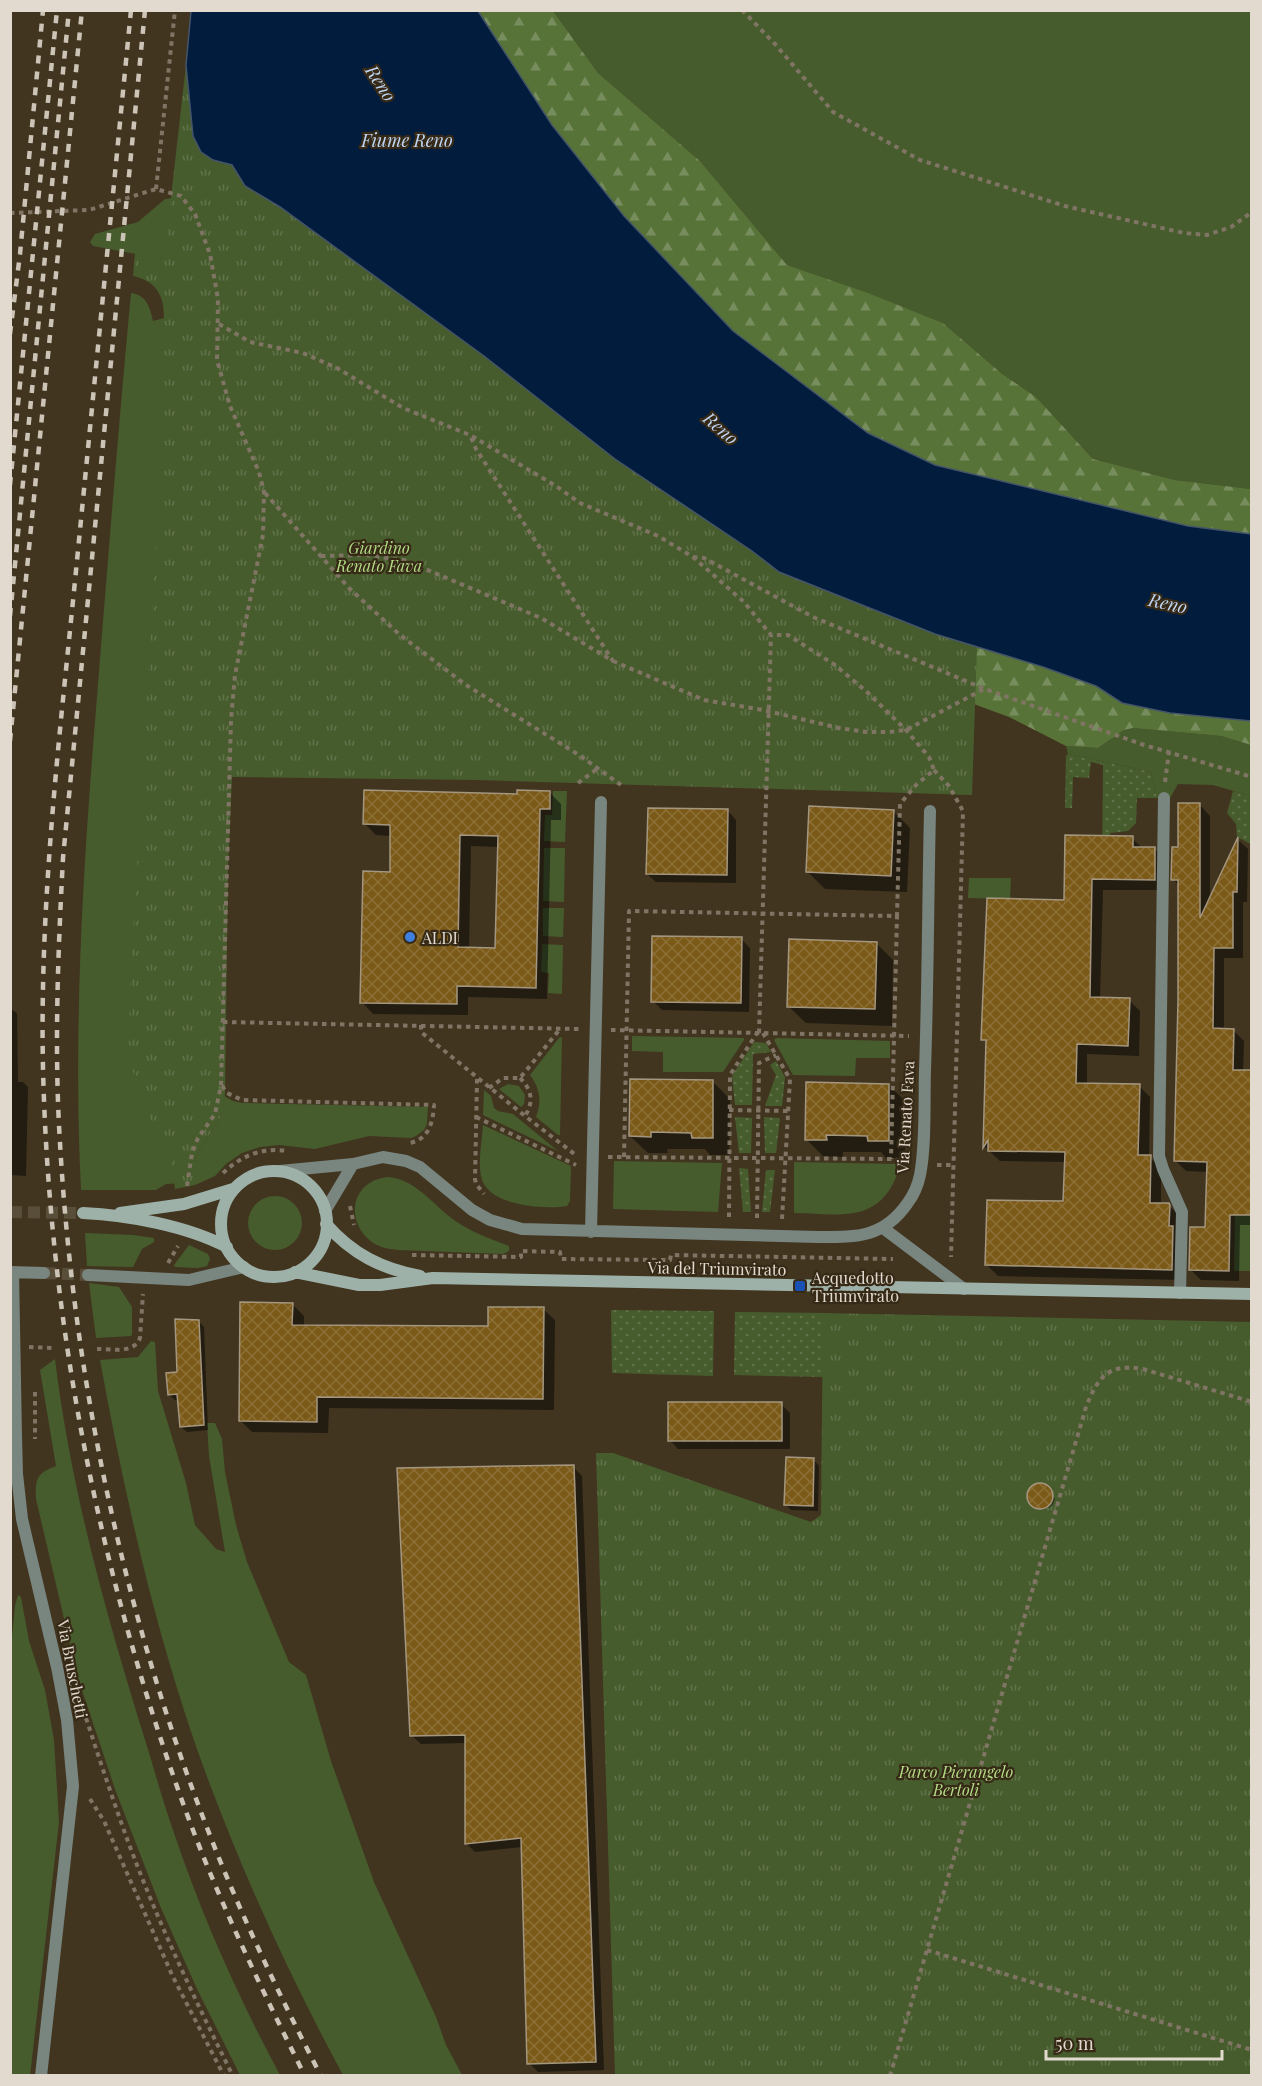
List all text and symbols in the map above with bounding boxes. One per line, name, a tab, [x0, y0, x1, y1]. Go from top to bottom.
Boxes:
water label: Reno	[360, 59, 402, 106]
water label: Fiume Reno	[360, 128, 453, 152]
water label: Reno	[698, 406, 744, 450]
park label: Giardino Renato Fava	[335, 537, 422, 576]
water label: Reno	[1145, 587, 1190, 619]
place label: ALDI	[421, 927, 458, 948]
marker: ALDI	[403, 930, 417, 944]
street label: Via Renato Fava	[892, 1060, 918, 1175]
street label: Via del Triumvirato	[646, 1256, 787, 1280]
place label: Acquedotto Triumvirato	[811, 1267, 899, 1306]
marker: Acquedotto Triumvirato	[793, 1279, 807, 1293]
street label: Via Bruschetti	[53, 1617, 93, 1720]
park label: Parco Pierangelo Bertoli	[898, 1761, 1013, 1800]
scale bar	[1046, 2023, 1222, 2061]
text: 50 m	[1055, 2031, 1094, 2055]

